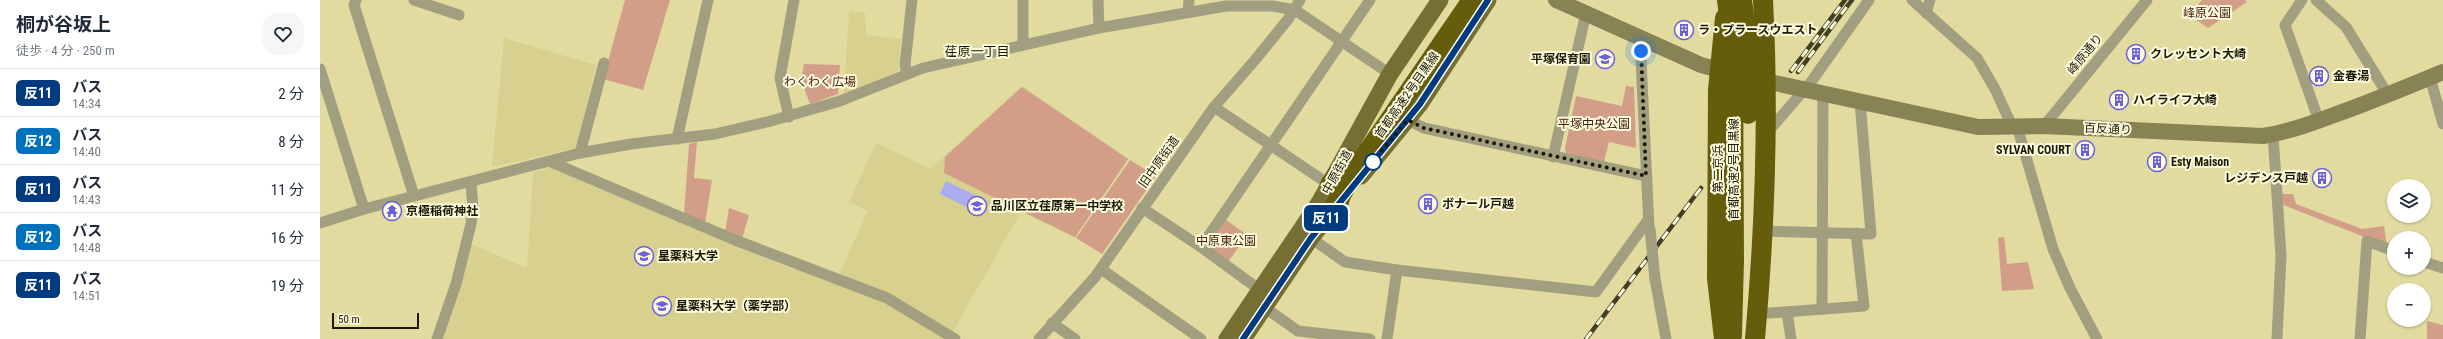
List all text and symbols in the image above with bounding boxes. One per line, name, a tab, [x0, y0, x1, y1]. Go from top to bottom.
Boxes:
park label: 峰原公園	[2183, 6, 2231, 20]
text: 桐が谷坂上	[16, 13, 111, 36]
button: heart	[262, 13, 304, 55]
building icon: ラ・プラースウエスト	[1673, 19, 1695, 41]
place label: ラ・プラースウエスト	[1698, 23, 1817, 37]
street label: 峰原通り	[2064, 31, 2106, 77]
your location	[1631, 41, 1651, 61]
text: 徒歩 · 4 分 · 250 m	[16, 43, 115, 58]
building icon: クレッセント大崎	[2125, 43, 2147, 65]
district label: 荏原一丁目	[944, 44, 1010, 59]
place label: クレッセント大崎	[2150, 47, 2246, 61]
school or university icon: 平塚保育園	[1594, 48, 1616, 70]
street label: 首都高速2号目黒線	[1372, 49, 1442, 141]
place label: 平塚保育園	[1531, 52, 1591, 66]
building icon: 金春湯	[2308, 65, 2330, 87]
place label: 金春湯	[2333, 69, 2369, 83]
park label: わくわく広場	[784, 75, 856, 89]
text: バス	[72, 78, 102, 96]
text: 反11	[24, 85, 52, 101]
text: 2 分	[278, 85, 304, 103]
building icon: ハイライフ大崎	[2108, 89, 2130, 111]
place label: ハイライフ大崎	[2133, 93, 2217, 107]
text: 14:34	[72, 96, 101, 111]
park label: 平塚中央公園	[1558, 117, 1630, 131]
street label: 首都高速2号目黒線	[1727, 118, 1741, 220]
street label: 百反通り	[2084, 121, 2132, 137]
text: バス	[72, 126, 102, 144]
text: 反12	[24, 133, 52, 149]
text: 8 分	[278, 133, 304, 151]
street label: 旧中原街道	[1136, 133, 1182, 191]
building icon: SYLVAN COURT	[2074, 139, 2096, 161]
place label: SYLVAN COURT	[1996, 143, 2071, 157]
text: 14:40	[72, 144, 101, 159]
street label: 第二京浜	[1711, 145, 1725, 193]
street label: 中原街道	[1319, 148, 1355, 196]
building icon: Esty Maison	[2146, 151, 2168, 173]
unlabelled marker	[1364, 153, 1382, 171]
place label: Esty Maison	[2171, 155, 2229, 169]
building icon: レジデンス戸越	[2311, 167, 2333, 189]
place label: レジデンス戸越	[2224, 171, 2308, 185]
text: バス	[72, 174, 102, 192]
map controls	[2387, 179, 2431, 327]
button: layers	[2387, 179, 2431, 223]
text: 反11	[24, 181, 52, 197]
text: 11 分	[271, 181, 304, 199]
text: 14:43	[72, 192, 101, 207]
building icon: ボナール戸越	[1417, 193, 1439, 215]
school or university icon: 品川区立荏原第一中学校	[966, 195, 988, 217]
place label: ボナール戸越	[1442, 197, 1514, 211]
place label: 品川区立荏原第一中学校	[991, 199, 1123, 213]
temple icon: 京極稲荷神社	[381, 200, 403, 222]
place label: 京極稲荷神社	[406, 204, 478, 218]
line badge: 反11	[1303, 205, 1349, 231]
text: 反11	[1312, 210, 1340, 226]
text: バス	[72, 222, 102, 240]
text: 反12	[24, 229, 52, 245]
text: 16 分	[271, 229, 304, 247]
button: +	[2387, 231, 2431, 275]
park label: 中原東公園	[1196, 234, 1256, 248]
text: 14:48	[72, 240, 101, 255]
school or university icon: 星薬科大学	[633, 245, 655, 267]
place label: 星薬科大学	[658, 249, 718, 263]
text: バス	[72, 270, 102, 288]
text: 反11	[24, 277, 52, 293]
text: 19 分	[271, 277, 304, 295]
button: −	[2387, 283, 2431, 327]
text: 14:51	[72, 288, 101, 303]
school or university icon: 星薬科大学（薬学部）	[651, 295, 673, 317]
place label: 星薬科大学（薬学部）	[676, 299, 796, 313]
scale bar	[332, 311, 419, 330]
text: 50 m	[338, 313, 360, 326]

